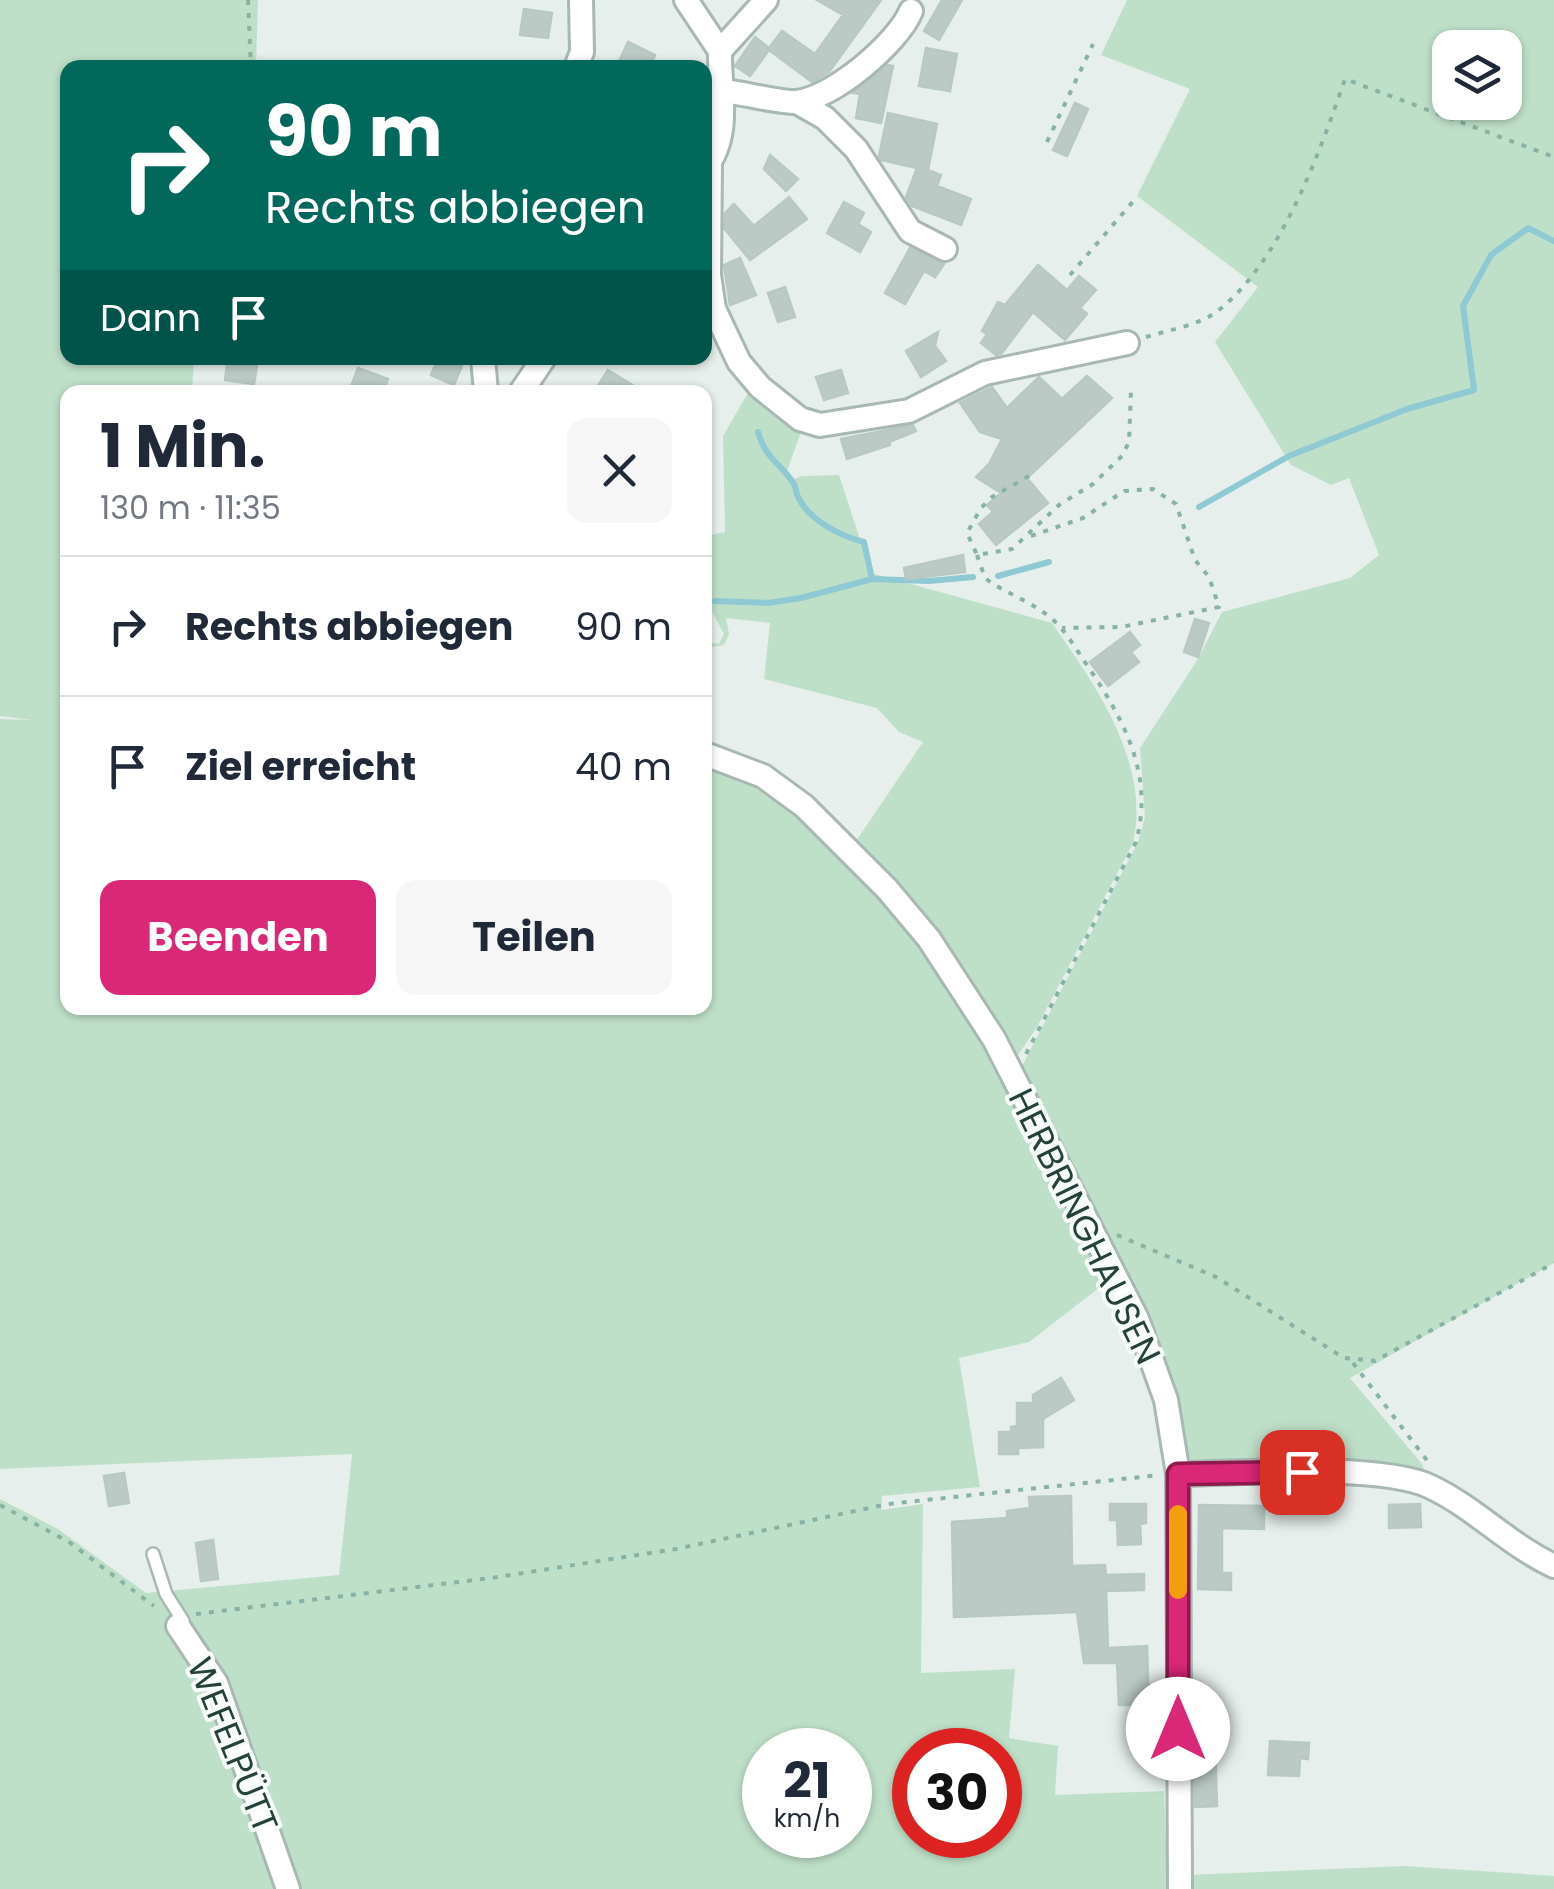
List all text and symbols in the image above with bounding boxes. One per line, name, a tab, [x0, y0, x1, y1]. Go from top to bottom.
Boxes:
map controls	[1432, 30, 1522, 120]
button: layers	[1432, 30, 1522, 120]
text: 90 m	[265, 82, 443, 181]
icon: right	[100, 100, 230, 230]
text: Rechts abbiegen	[265, 176, 646, 239]
icon: arrive	[221, 290, 276, 345]
text: Dann	[100, 291, 201, 344]
text: 1 Min.	[100, 404, 265, 488]
button: close	[567, 418, 672, 523]
text: 130 m · 11:35	[100, 485, 281, 530]
icon: right	[100, 599, 155, 654]
text: Rechts abbiegen	[185, 600, 513, 653]
text: 90 m	[575, 600, 672, 653]
icon: arrive	[100, 739, 155, 794]
text: Ziel erreicht	[185, 740, 416, 793]
text: 40 m	[575, 740, 672, 793]
button: Beenden	[100, 880, 376, 995]
button: Teilen	[396, 880, 672, 995]
street label: HERBRINGHAUSEN	[997, 1080, 1173, 1372]
pin	[1260, 1430, 1345, 1515]
icon: arrive	[1275, 1445, 1330, 1500]
street label: WEFELPÜTT	[176, 1650, 290, 1840]
position arrow	[1126, 1677, 1230, 1781]
speed limit sign: 30	[892, 1728, 1022, 1858]
text: 21	[783, 1745, 831, 1816]
text: km/h	[774, 1801, 840, 1836]

